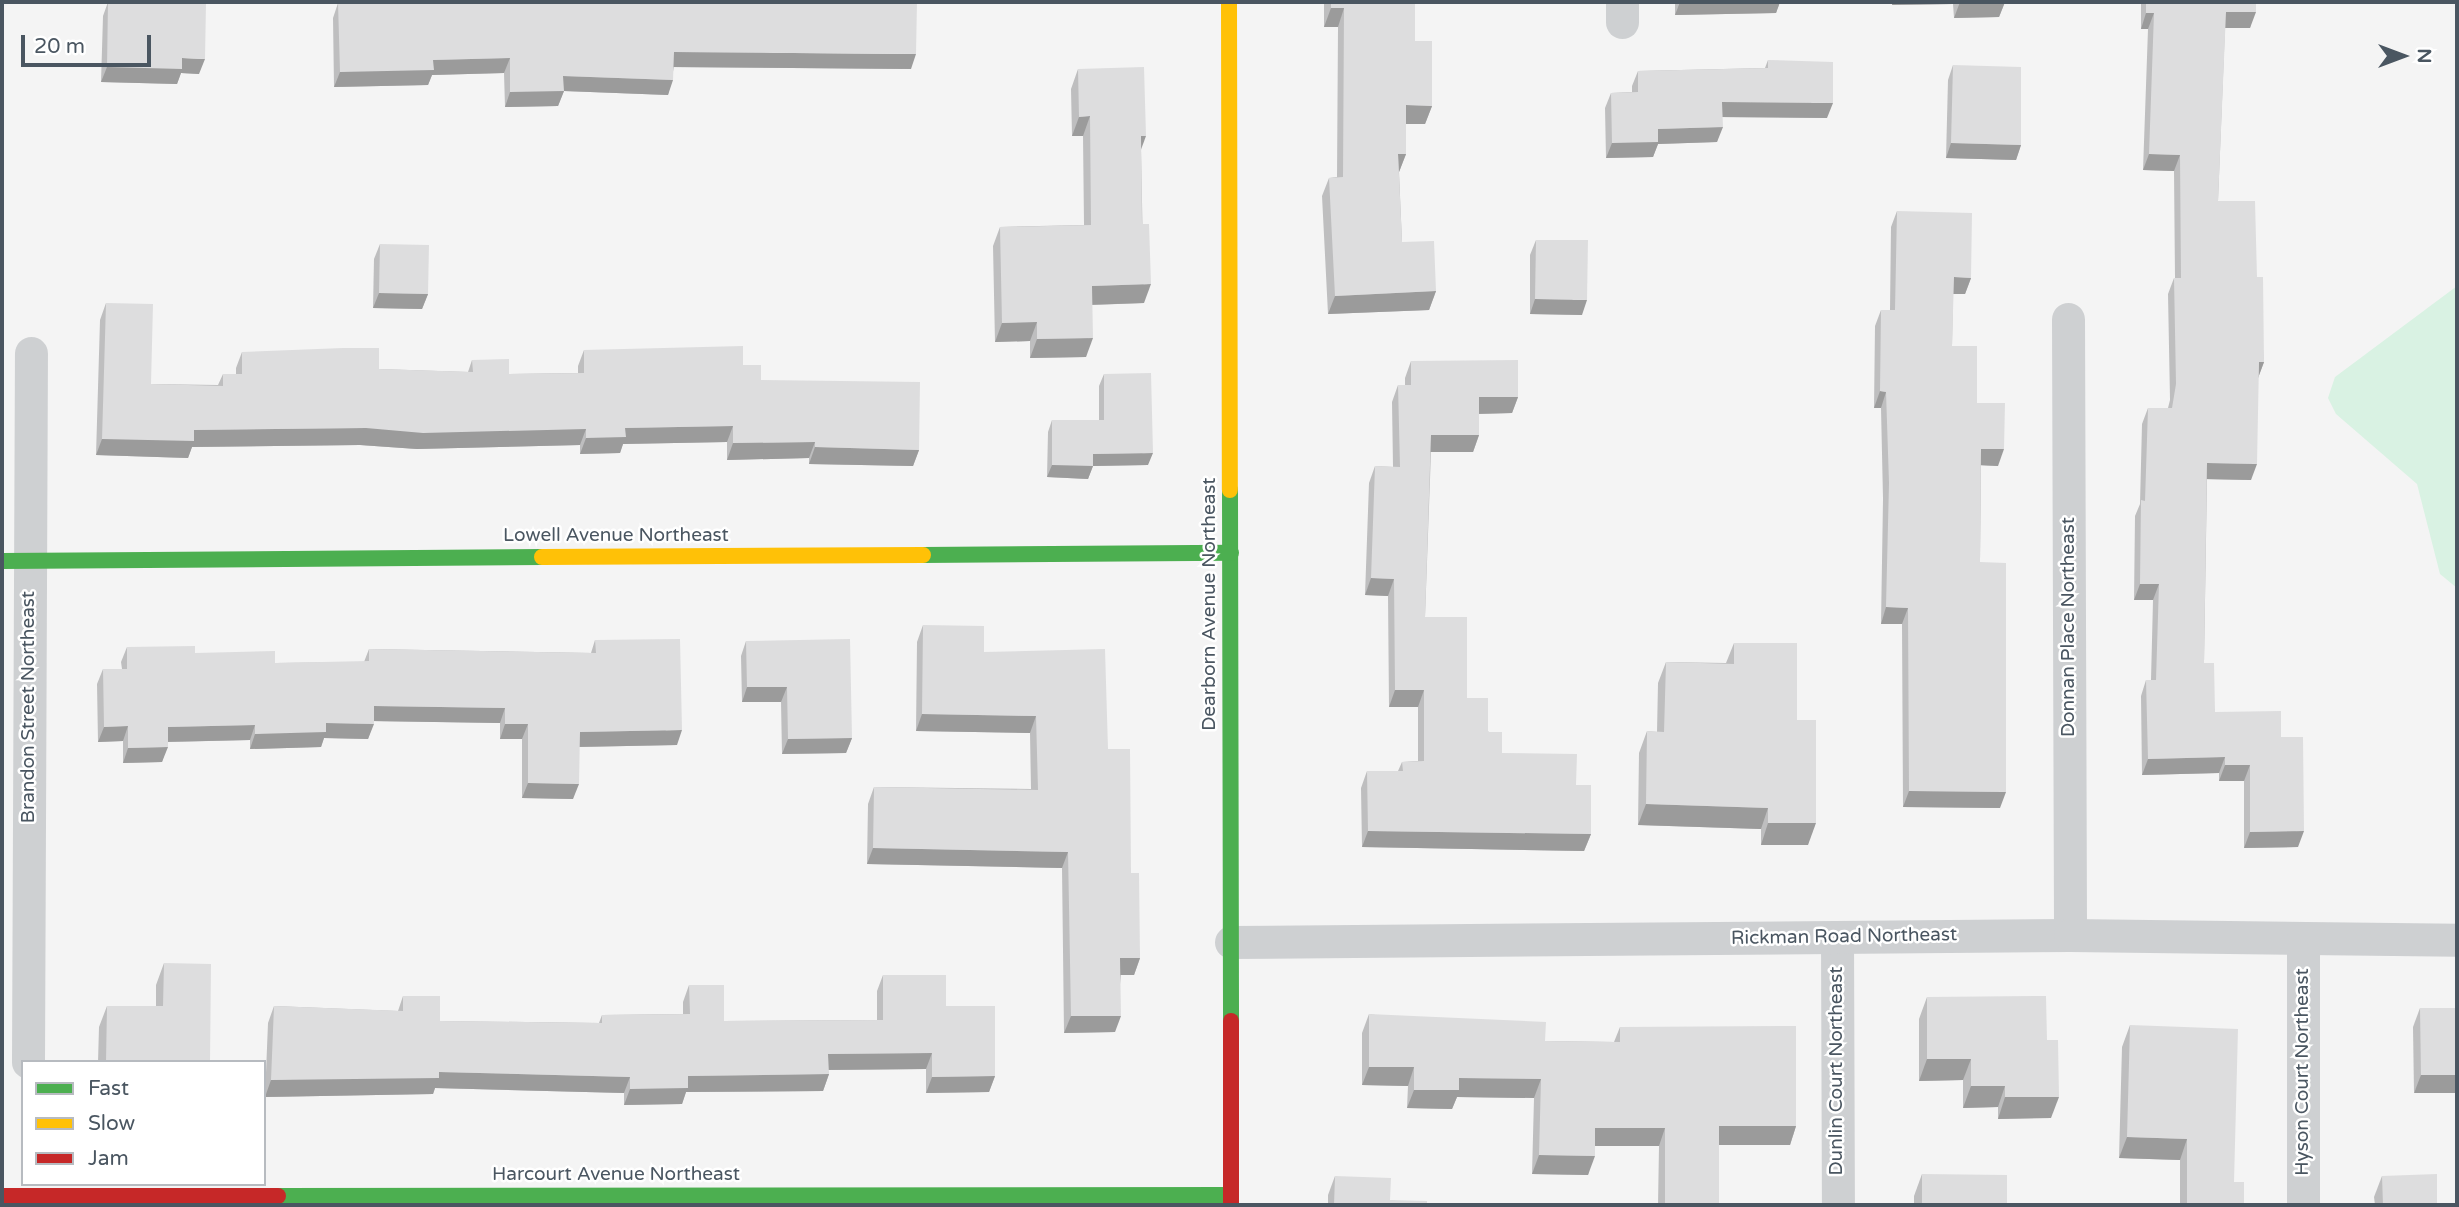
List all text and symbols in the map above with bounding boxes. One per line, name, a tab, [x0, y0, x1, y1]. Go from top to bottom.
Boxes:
scale bar	[24, 21, 154, 65]
north arrow	[2368, 21, 2438, 91]
text: 20 m	[34, 34, 85, 59]
text: N	[2413, 48, 2435, 64]
street label: Dearborn Avenue Northeast	[1199, 477, 1221, 731]
street label: Donnan Place Northeast	[2058, 517, 2080, 737]
street label: Lowell Avenue Northeast	[503, 525, 729, 547]
street label: Brandon Street Northeast	[18, 591, 40, 823]
street label: Rickman Road Northeast	[1731, 924, 1957, 950]
street label: Dunlin Court Northeast	[1826, 966, 1848, 1176]
street label: Hyson Court Northeast	[2292, 968, 2314, 1176]
legend	[21, 1060, 266, 1186]
text: Fast	[88, 1076, 129, 1101]
text: Slow	[88, 1111, 135, 1136]
text: Jam	[88, 1146, 129, 1171]
street label: Harcourt Avenue Northeast	[492, 1164, 740, 1186]

